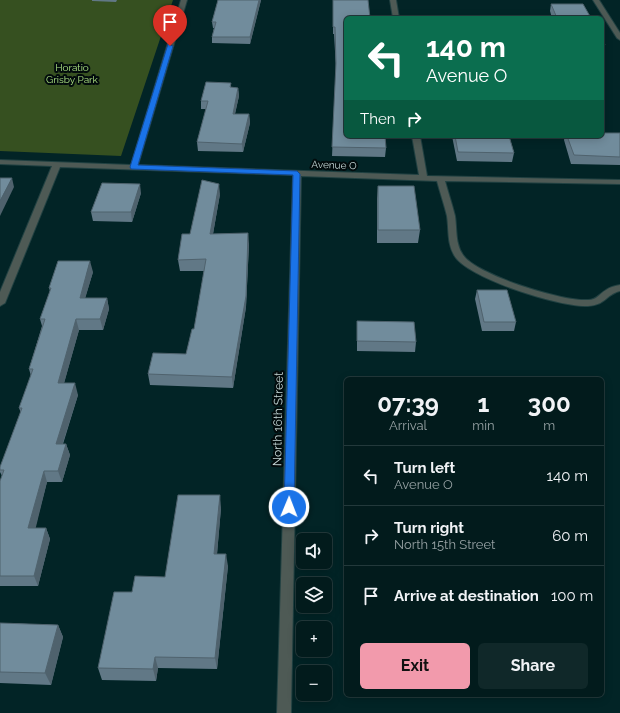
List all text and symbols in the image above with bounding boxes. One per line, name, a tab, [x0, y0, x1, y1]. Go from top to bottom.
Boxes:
pin	[153, 5, 187, 46]
icon: arrive	[159, 11, 181, 33]
text: 140 m	[426, 31, 506, 64]
icon: left	[360, 32, 412, 84]
park label: Horatio Grisby Park	[46, 62, 99, 85]
text: Avenue O	[426, 65, 507, 86]
icon: right	[403, 108, 425, 130]
text: Then	[360, 110, 395, 128]
street label: Avenue O	[311, 159, 357, 171]
street label: North 16th Street	[270, 372, 286, 466]
text: 07:39	[377, 389, 439, 418]
text: 1	[477, 389, 489, 418]
text: 300	[528, 389, 571, 418]
text: Arrival	[389, 418, 427, 433]
text: min	[472, 418, 495, 433]
text: m	[543, 418, 555, 433]
text: Turn left	[394, 459, 455, 477]
icon: left	[360, 465, 382, 487]
text: 140 m	[547, 467, 588, 485]
text: Avenue O	[394, 477, 453, 492]
position arrow	[268, 486, 310, 528]
text: Turn right	[394, 519, 464, 537]
icon: right	[360, 525, 382, 547]
text: 60 m	[552, 527, 588, 545]
map controls	[296, 533, 332, 701]
button: sound	[296, 533, 332, 569]
text: North 15th Street	[394, 537, 495, 552]
button: layers	[296, 577, 332, 613]
icon: arrive	[360, 585, 382, 607]
text: Arrive at destination	[394, 587, 539, 605]
text: 100 m	[551, 587, 593, 605]
button: +	[296, 621, 332, 657]
button: Exit	[360, 643, 470, 689]
button: Share	[478, 643, 588, 689]
button: −	[296, 665, 332, 701]

